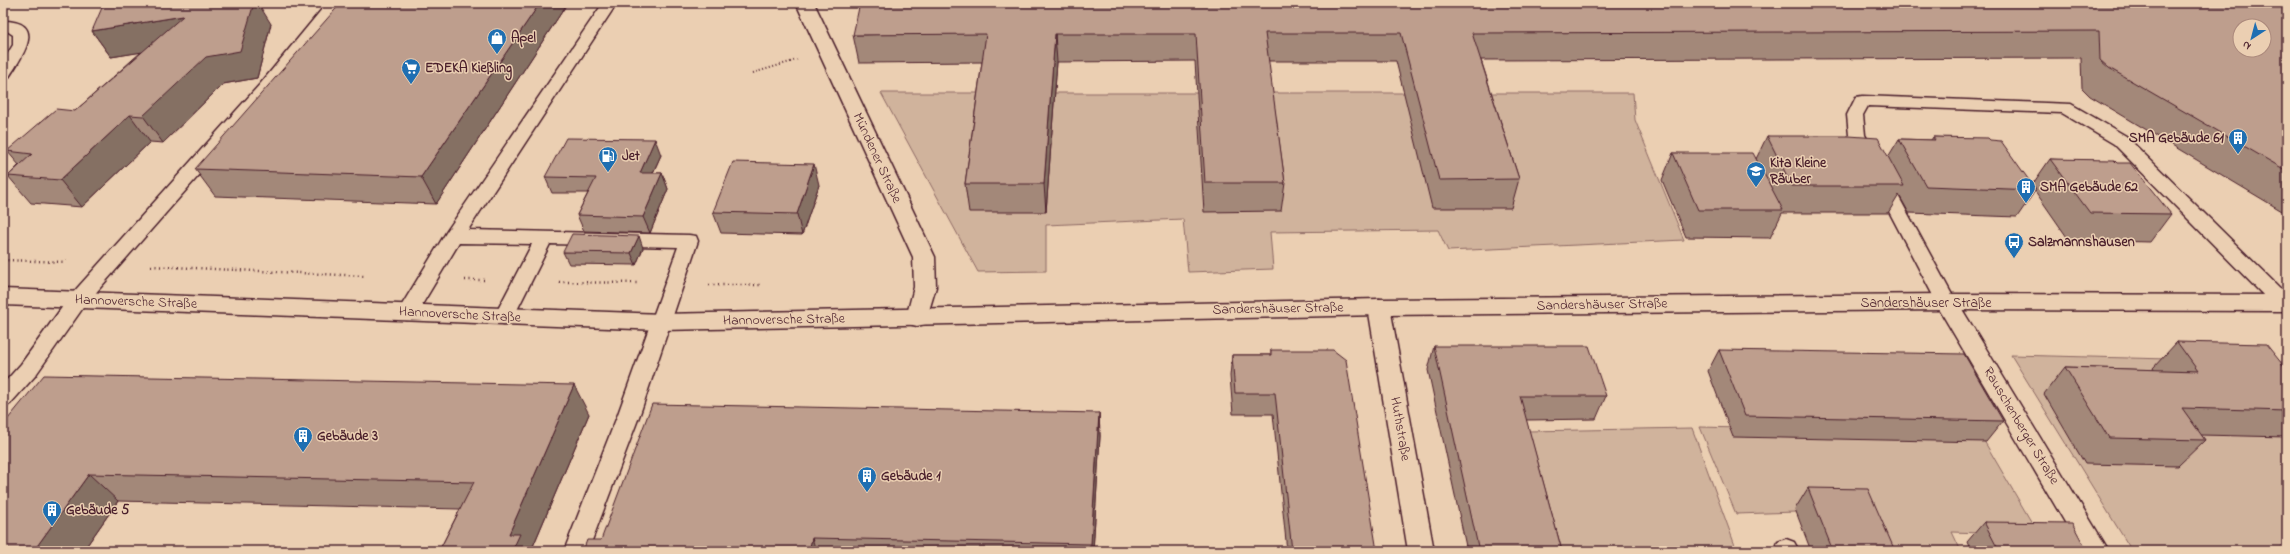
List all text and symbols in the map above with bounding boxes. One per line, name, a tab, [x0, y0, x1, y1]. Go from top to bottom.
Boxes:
north arrow	[2232, 18, 2272, 58]
shop icon: Apel	[486, 27, 508, 55]
place label: Apel	[511, 28, 537, 49]
text: N	[2239, 37, 2254, 54]
supermarket icon: EDEKA Kießling	[400, 57, 422, 85]
place label: EDEKA Kießling	[425, 58, 513, 81]
street label: Mündener Straße	[847, 109, 907, 207]
building icon: SMA Gebäude 61	[2227, 127, 2249, 155]
place label: SMA Gebäude 61	[2129, 128, 2225, 149]
fuel station icon: Jet	[597, 145, 619, 173]
place label: Jet	[622, 146, 640, 167]
place label: Kita Kleine Räuber	[1769, 153, 1827, 190]
school or university icon: Kita Kleine Räuber	[1745, 160, 1767, 188]
building icon: SMA Gebäude 62	[2015, 176, 2037, 204]
place label: SMA Gebäude 62	[2040, 177, 2138, 198]
bus stop icon: Salzmannshausen	[2003, 231, 2025, 259]
place label: Salzmannshausen	[2028, 232, 2135, 253]
street label: Hannoversche Straße	[75, 289, 198, 315]
street label: Sandershäuser Straße	[1536, 293, 1668, 317]
street label: Sandershäuser Straße	[1860, 293, 1992, 314]
street label: Sandershäuser Straße	[1212, 297, 1344, 321]
street label: Hannoversche Straße	[398, 301, 522, 329]
street label: Hannoversche Straße	[723, 308, 846, 332]
street label: Rauschenberger Straße	[1977, 363, 2065, 490]
street label: Huthstraße	[1384, 395, 1416, 463]
building icon: Gebäude 3	[292, 425, 314, 453]
place label: Gebäude 3	[317, 426, 378, 447]
building icon: Gebäude 1	[856, 465, 878, 493]
place label: Gebäude 1	[881, 466, 941, 487]
building icon: Gebäude 5	[41, 499, 63, 527]
place label: Gebäude 5	[66, 500, 129, 521]

